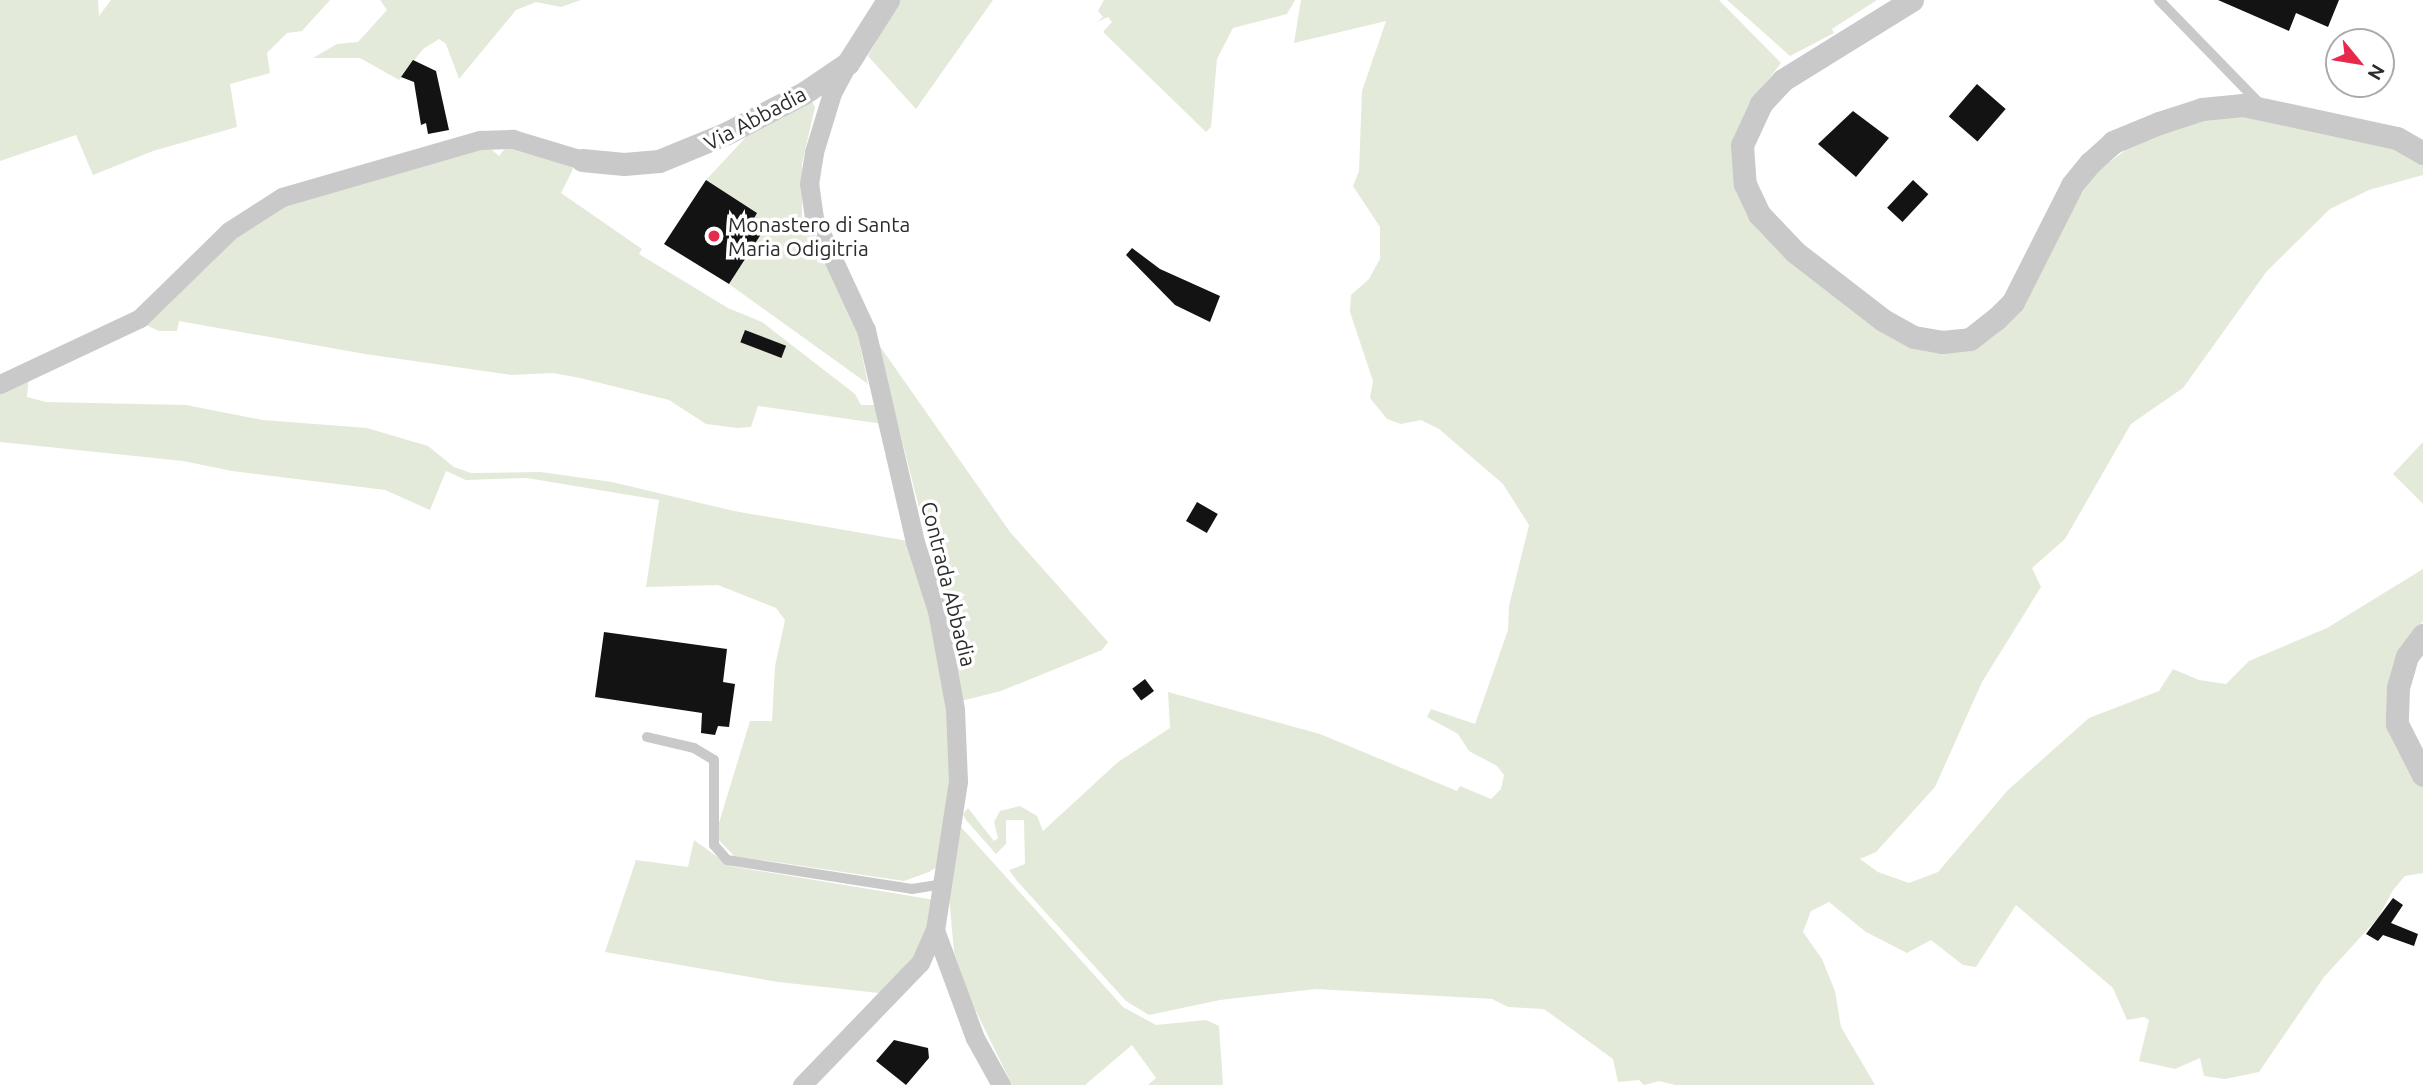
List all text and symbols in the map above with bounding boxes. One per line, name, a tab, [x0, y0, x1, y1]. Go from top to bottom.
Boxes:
north arrow	[2325, 28, 2395, 98]
text: N	[2363, 61, 2390, 84]
street label: Via Abbadia	[700, 81, 810, 155]
place label: Monastero di Santa Maria Odigitria	[728, 211, 910, 261]
marker: Monastero di Santa Maria Odigitria	[706, 228, 722, 244]
street label: Contrada Abbadia	[916, 499, 982, 669]

